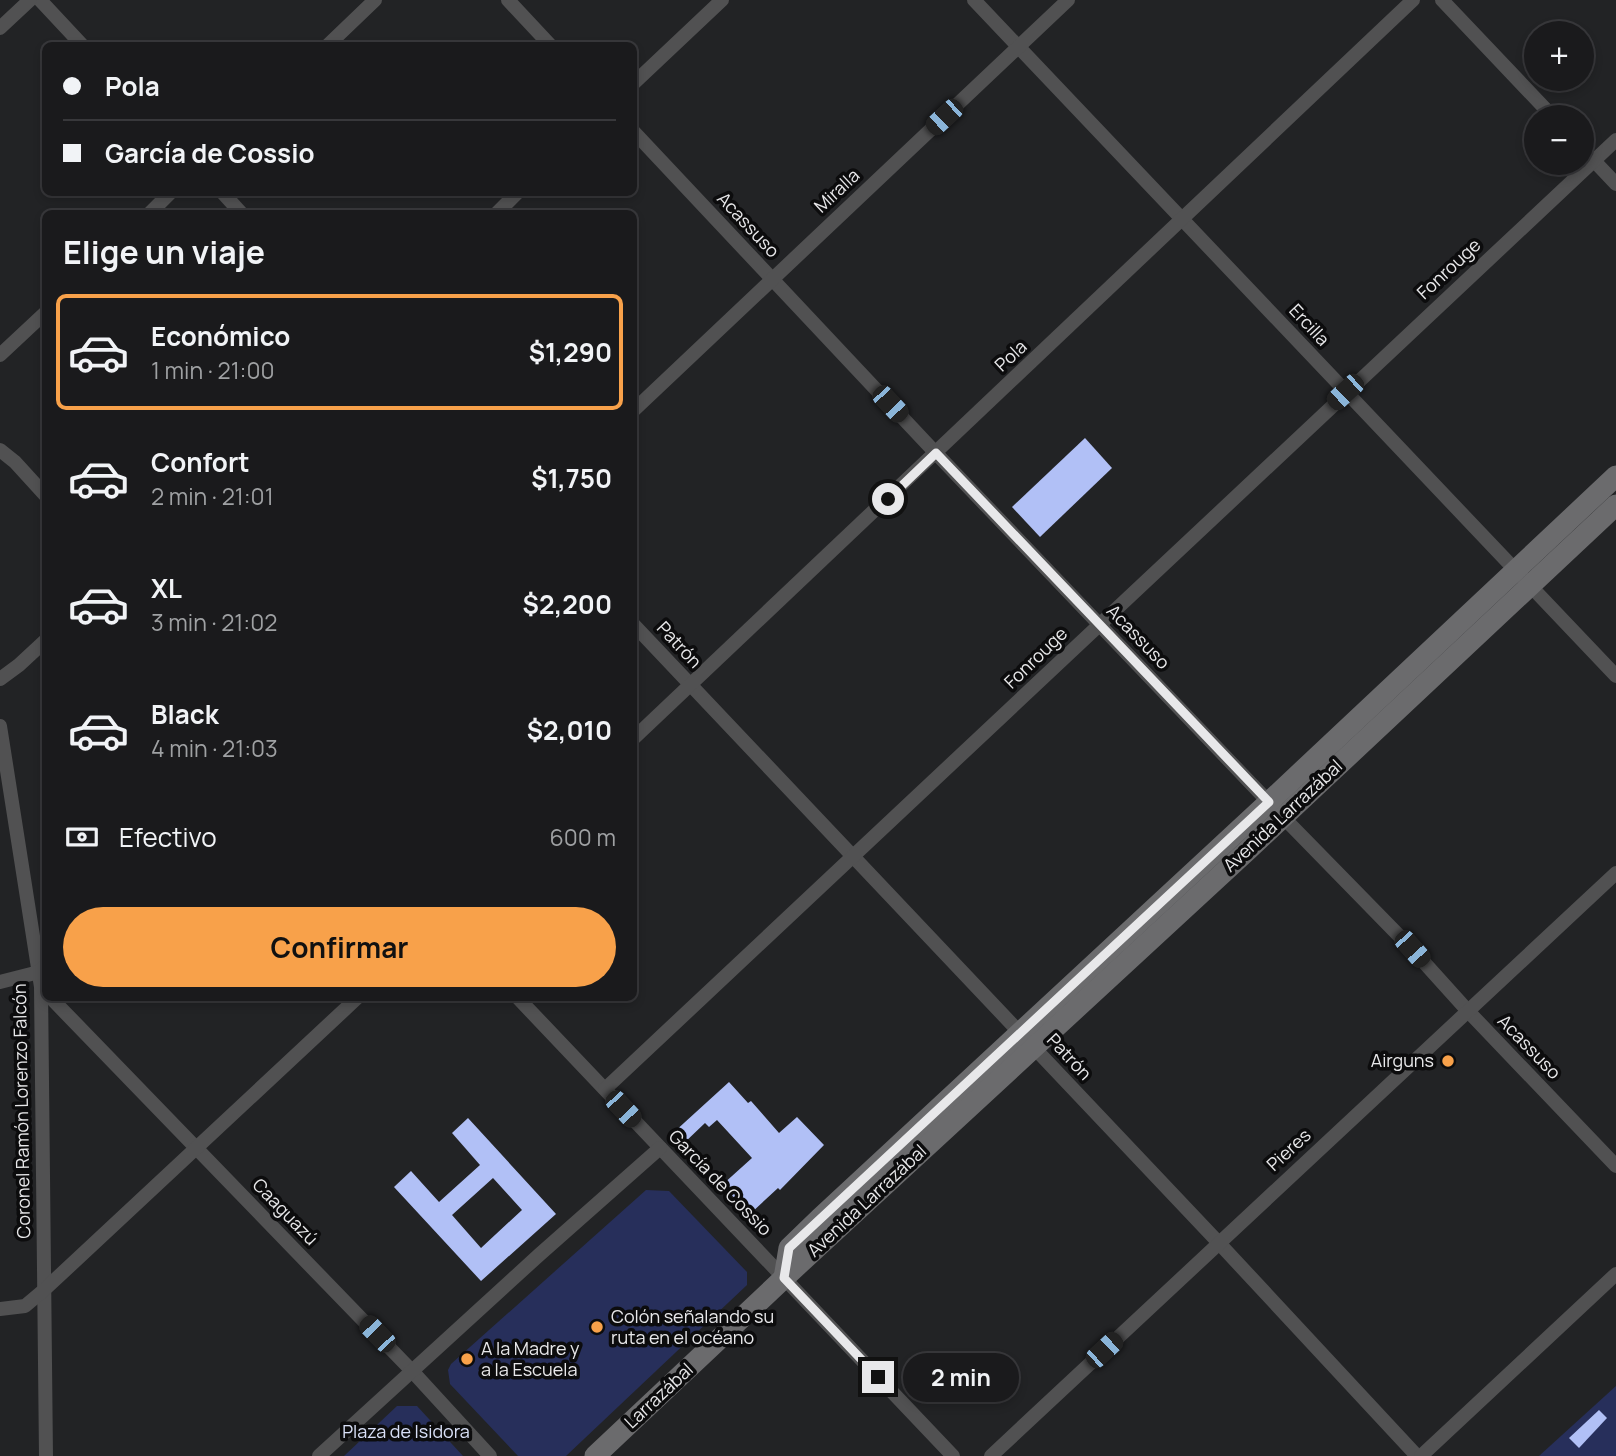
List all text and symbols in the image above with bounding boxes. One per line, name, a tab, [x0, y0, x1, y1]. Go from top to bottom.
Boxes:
map controls	[1524, 21, 1594, 175]
button: +	[1524, 21, 1594, 91]
text: Pola	[105, 68, 160, 104]
car	[922, 95, 967, 139]
button: −	[1524, 105, 1594, 175]
text: García de Cossio	[105, 135, 315, 171]
street label: Miralla	[808, 163, 864, 217]
street label: Acassuso	[712, 187, 785, 262]
text: Elige un viaje	[63, 230, 265, 274]
street label: Fonrouge	[1411, 233, 1485, 304]
street label: Ercilla	[1284, 298, 1335, 350]
text: Económico	[151, 318, 290, 354]
icon: car	[67, 321, 130, 384]
text: $1,290	[529, 334, 612, 370]
street label: Pola	[989, 334, 1032, 376]
text: 1 min · 21:00	[151, 354, 275, 386]
car	[1323, 370, 1368, 414]
car	[868, 381, 913, 427]
text: Confort	[151, 444, 250, 480]
icon: car	[67, 447, 130, 510]
text: $1,750	[531, 460, 612, 496]
text: 2 min · 21:01	[151, 480, 274, 512]
route start	[872, 483, 904, 515]
text: XL	[151, 570, 182, 606]
icon: car	[67, 573, 130, 636]
text: $2,200	[523, 586, 612, 622]
street label: Acassuso	[1102, 599, 1175, 674]
text: 3 min · 21:02	[151, 606, 277, 638]
street label: Patrón	[652, 616, 707, 673]
street label: Fonrouge	[999, 621, 1072, 693]
text: Black	[151, 696, 219, 732]
icon: car	[67, 699, 130, 762]
text: $2,010	[527, 712, 612, 748]
text: 4 min · 21:03	[151, 732, 278, 764]
street label: Avenida Larrazábal	[1218, 754, 1347, 877]
icon: cash	[63, 818, 101, 856]
text: Efectivo	[119, 819, 217, 855]
text: 600 m	[550, 821, 616, 853]
button: Confirmar	[63, 907, 616, 987]
car	[1391, 926, 1434, 972]
street label: Coronel Ramón Lorenzo Falcón	[7, 983, 35, 1239]
street label: Acassuso	[1493, 1009, 1566, 1084]
street label: Patrón	[1042, 1028, 1097, 1085]
place label: Airguns	[1371, 1048, 1434, 1072]
marker: Airguns	[1440, 1053, 1456, 1069]
car	[601, 1086, 646, 1132]
street label: Pieres	[1261, 1123, 1315, 1176]
street label: García de Cossio	[664, 1124, 777, 1240]
street label: Avenida Larrazábal	[802, 1139, 931, 1262]
street label: Caaguazú	[248, 1173, 324, 1250]
place label: Colón señalando su ruta en el océano	[611, 1304, 774, 1349]
car	[355, 1312, 400, 1356]
marker: Colón señalando su ruta en el océano	[589, 1319, 605, 1335]
car	[1082, 1328, 1127, 1372]
place label: A la Madre y a la Escuela	[481, 1336, 580, 1381]
marker: A la Madre y a la Escuela	[459, 1351, 475, 1367]
callout: 2 min	[903, 1352, 1018, 1402]
street label: Larrazábal	[619, 1357, 698, 1433]
route end	[862, 1361, 894, 1393]
text: 2 min	[931, 1361, 991, 1393]
park label: Plaza de Isidora	[342, 1419, 470, 1443]

